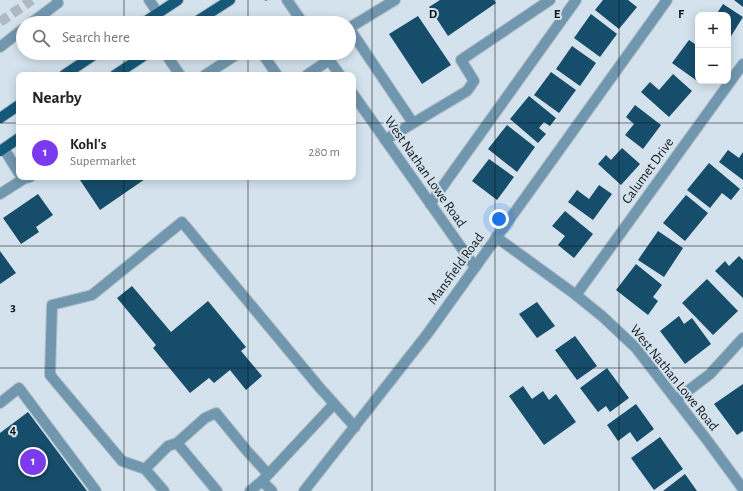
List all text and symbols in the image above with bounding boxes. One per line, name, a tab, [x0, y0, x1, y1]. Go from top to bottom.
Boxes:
text: D	[429, 8, 438, 21]
text: E	[554, 8, 561, 21]
text: F	[678, 8, 685, 21]
map controls	[695, 12, 731, 84]
button: +	[695, 12, 731, 48]
search box	[16, 16, 356, 60]
icon: search	[30, 27, 52, 49]
text: Search here	[62, 30, 130, 45]
button: −	[695, 48, 731, 84]
text: Nearby	[32, 89, 82, 106]
street label: West Nathan Lowe Road	[381, 114, 469, 230]
street label: Calumet Drive	[619, 135, 677, 207]
text: Kohl's	[70, 137, 106, 152]
text: 1	[43, 146, 47, 159]
text: 280 m	[309, 146, 340, 159]
text: Supermarket	[70, 155, 136, 168]
your location	[489, 209, 509, 229]
street label: Mansfield Road	[425, 231, 487, 307]
text: 3	[10, 301, 16, 314]
street label: West Nathan Lowe Road	[627, 322, 721, 434]
text: 4	[10, 424, 17, 437]
pin: 1	[20, 447, 46, 477]

